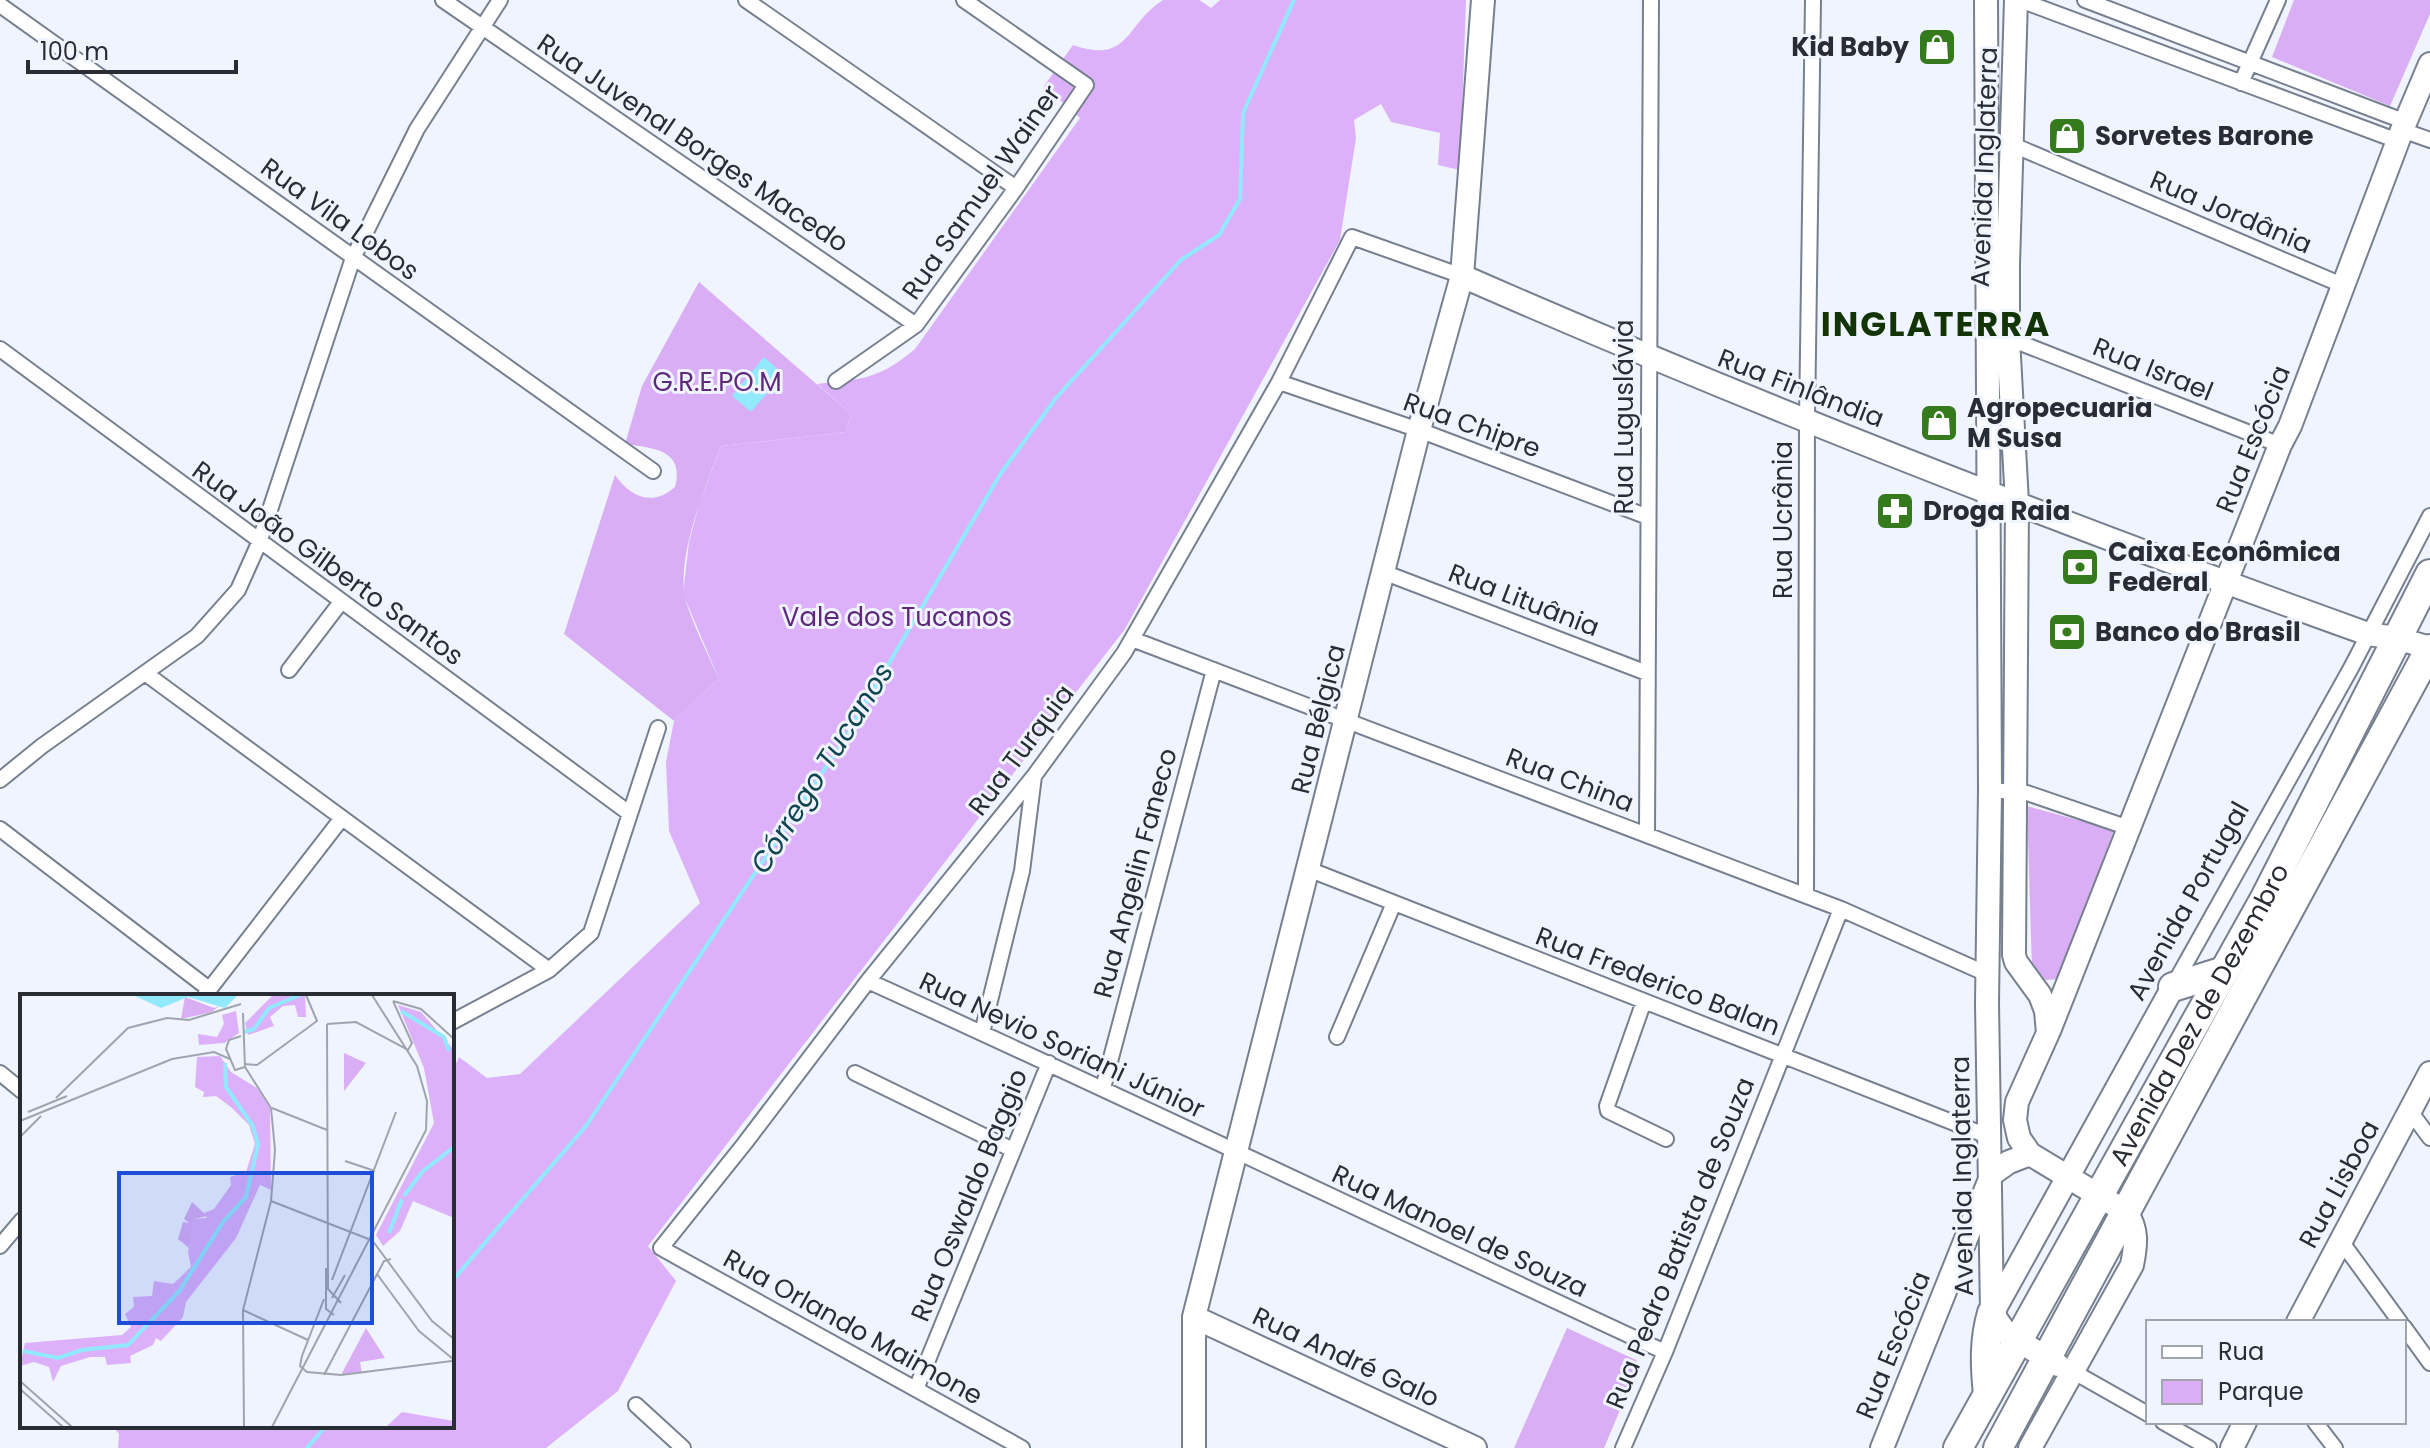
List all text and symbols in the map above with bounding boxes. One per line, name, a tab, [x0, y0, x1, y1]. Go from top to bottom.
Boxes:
scale bar	[28, 24, 236, 74]
street label: Rua Juvenal Borges Macedo	[530, 25, 856, 261]
shop icon: Kid Baby	[1916, 26, 1958, 68]
place label: Kid Baby	[1791, 29, 1910, 65]
text: 100 m	[40, 35, 109, 68]
street label: Avenida Inglaterra	[1962, 46, 2006, 288]
street label: Rua Samuel Wainer	[893, 77, 1069, 307]
shop icon: Sorvetes Barone	[2046, 115, 2088, 157]
place label: Sorvetes Barone	[2095, 118, 2314, 154]
street label: Rua Vila Lobos	[254, 149, 426, 289]
street label: Rua Jordânia	[2144, 162, 2318, 262]
district label: INGLATERRA	[1821, 300, 2051, 348]
street label: Rua Luguslávia	[1606, 319, 1642, 515]
street label: Rua Israel	[2088, 329, 2218, 409]
street label: Rua Finlândia	[1713, 340, 1889, 436]
street label: Rua Escócia	[2207, 360, 2299, 518]
park label: G.R.E.PO.M	[652, 364, 782, 400]
street label: Rua Chipre	[1398, 384, 1546, 466]
place label: Agropecuaria M Susa	[1967, 390, 2153, 456]
shop icon: Agropecuaria M Susa	[1918, 402, 1960, 444]
street label: Rua Ucrânia	[1765, 441, 1801, 599]
street label: Rua João Gilberto Santos	[185, 452, 471, 674]
pharmacy icon: Droga Raia	[1874, 490, 1916, 532]
place label: Droga Raia	[1923, 493, 2070, 529]
place label: Caixa Econômica Federal	[2108, 534, 2341, 600]
bank icon: Caixa Econômica Federal	[2059, 546, 2101, 588]
street label: Rua Lituânia	[1443, 555, 1605, 645]
park label: Vale dos Tucanos	[782, 599, 1012, 635]
bank icon: Banco do Brasil	[2046, 611, 2088, 653]
place label: Banco do Brasil	[2095, 614, 2301, 650]
street label: Rua Bélgica	[1282, 641, 1354, 797]
water label: Córrego Tucanos	[741, 655, 903, 881]
street label: Rua Turquia	[960, 677, 1082, 823]
street label: Rua China	[1501, 739, 1639, 821]
street label: Rua Angelin Faneco	[1084, 744, 1186, 1002]
street label: Avenida Portugal	[2118, 795, 2258, 1007]
street label: Avenida Dez de Dezembro	[2101, 857, 2298, 1172]
street label: Rua Frederico Balan	[1531, 918, 1785, 1044]
street label: Rua Nevio Soriani Júnior	[913, 963, 1211, 1127]
inset map	[20, 994, 454, 1428]
street label: Avenida Inglaterra	[1942, 1055, 1982, 1297]
street label: Rua Oswaldo Baggio	[902, 1063, 1036, 1327]
street label: Rua Pedro Batista de Souza	[1597, 1072, 1763, 1414]
street label: Rua Lisboa	[2290, 1114, 2388, 1254]
street label: Rua Manoel de Souza	[1326, 1156, 1594, 1306]
street label: Rua Orlando Maimone	[717, 1241, 989, 1413]
street label: Rua Escócia	[1847, 1266, 1939, 1424]
street label: Rua André Galo	[1247, 1298, 1445, 1416]
legend	[2146, 1320, 2406, 1424]
text: Rua	[2218, 1335, 2264, 1368]
text: Parque	[2218, 1375, 2304, 1408]

